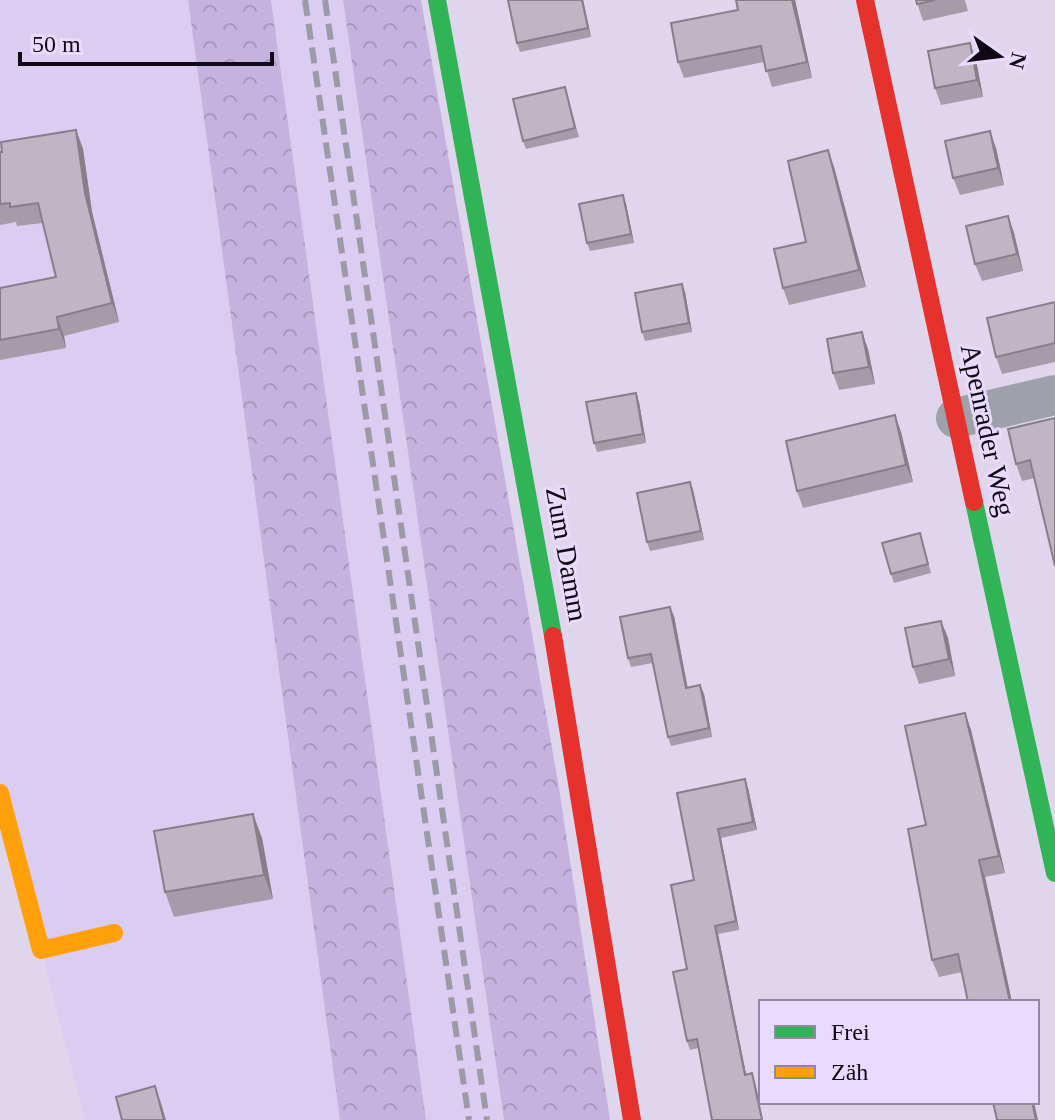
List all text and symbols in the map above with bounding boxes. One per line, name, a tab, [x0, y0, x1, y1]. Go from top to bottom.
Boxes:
scale bar	[20, 16, 272, 66]
north arrow	[959, 16, 1039, 96]
text: 50 m	[32, 31, 81, 57]
text: N	[1004, 50, 1032, 72]
street label: Apenrader Weg	[955, 341, 1021, 519]
street label: Zum Damm	[540, 484, 594, 624]
legend	[759, 1000, 1039, 1104]
text: Frei	[831, 1019, 870, 1045]
text: Zäh	[831, 1059, 868, 1085]

